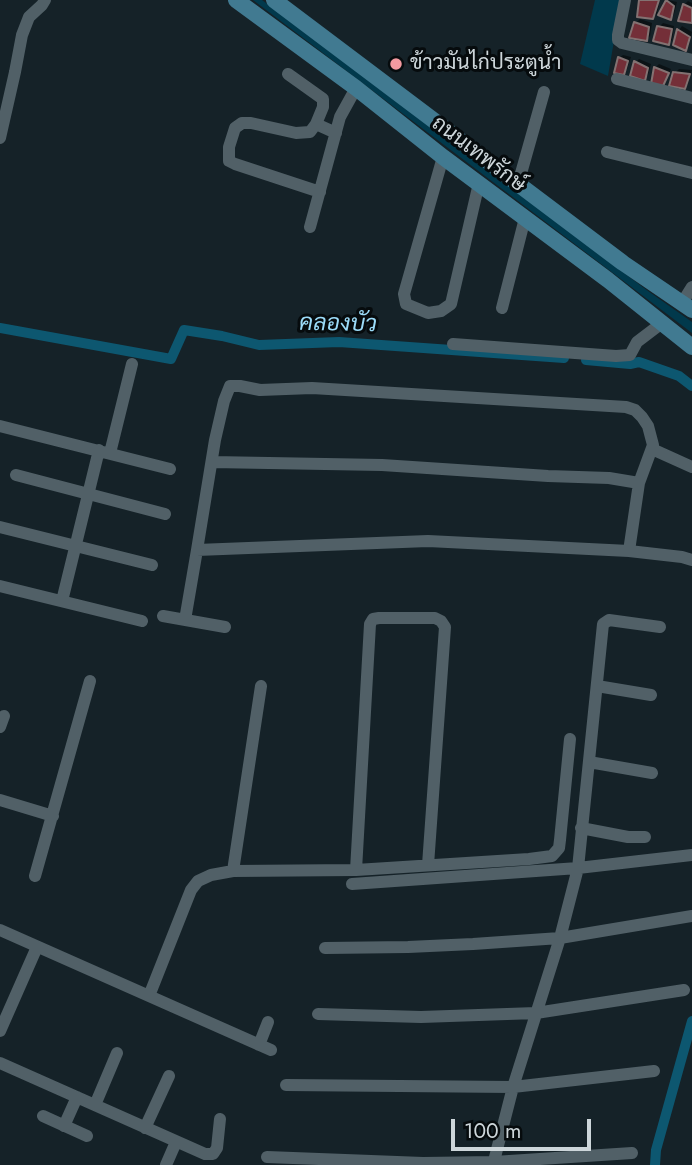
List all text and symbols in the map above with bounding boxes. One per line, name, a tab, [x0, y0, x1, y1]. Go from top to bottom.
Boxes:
place label: ข้าวมันไก่ประตูน้ำ	[410, 51, 561, 77]
marker: ข้าวมันไก่ประตูน้ำ	[388, 56, 404, 72]
street label: ถนนเทพรักษ์	[426, 112, 530, 198]
water label: คลองบัว	[299, 311, 377, 339]
scale bar	[454, 1106, 594, 1150]
text: 100 m	[464, 1116, 521, 1146]

